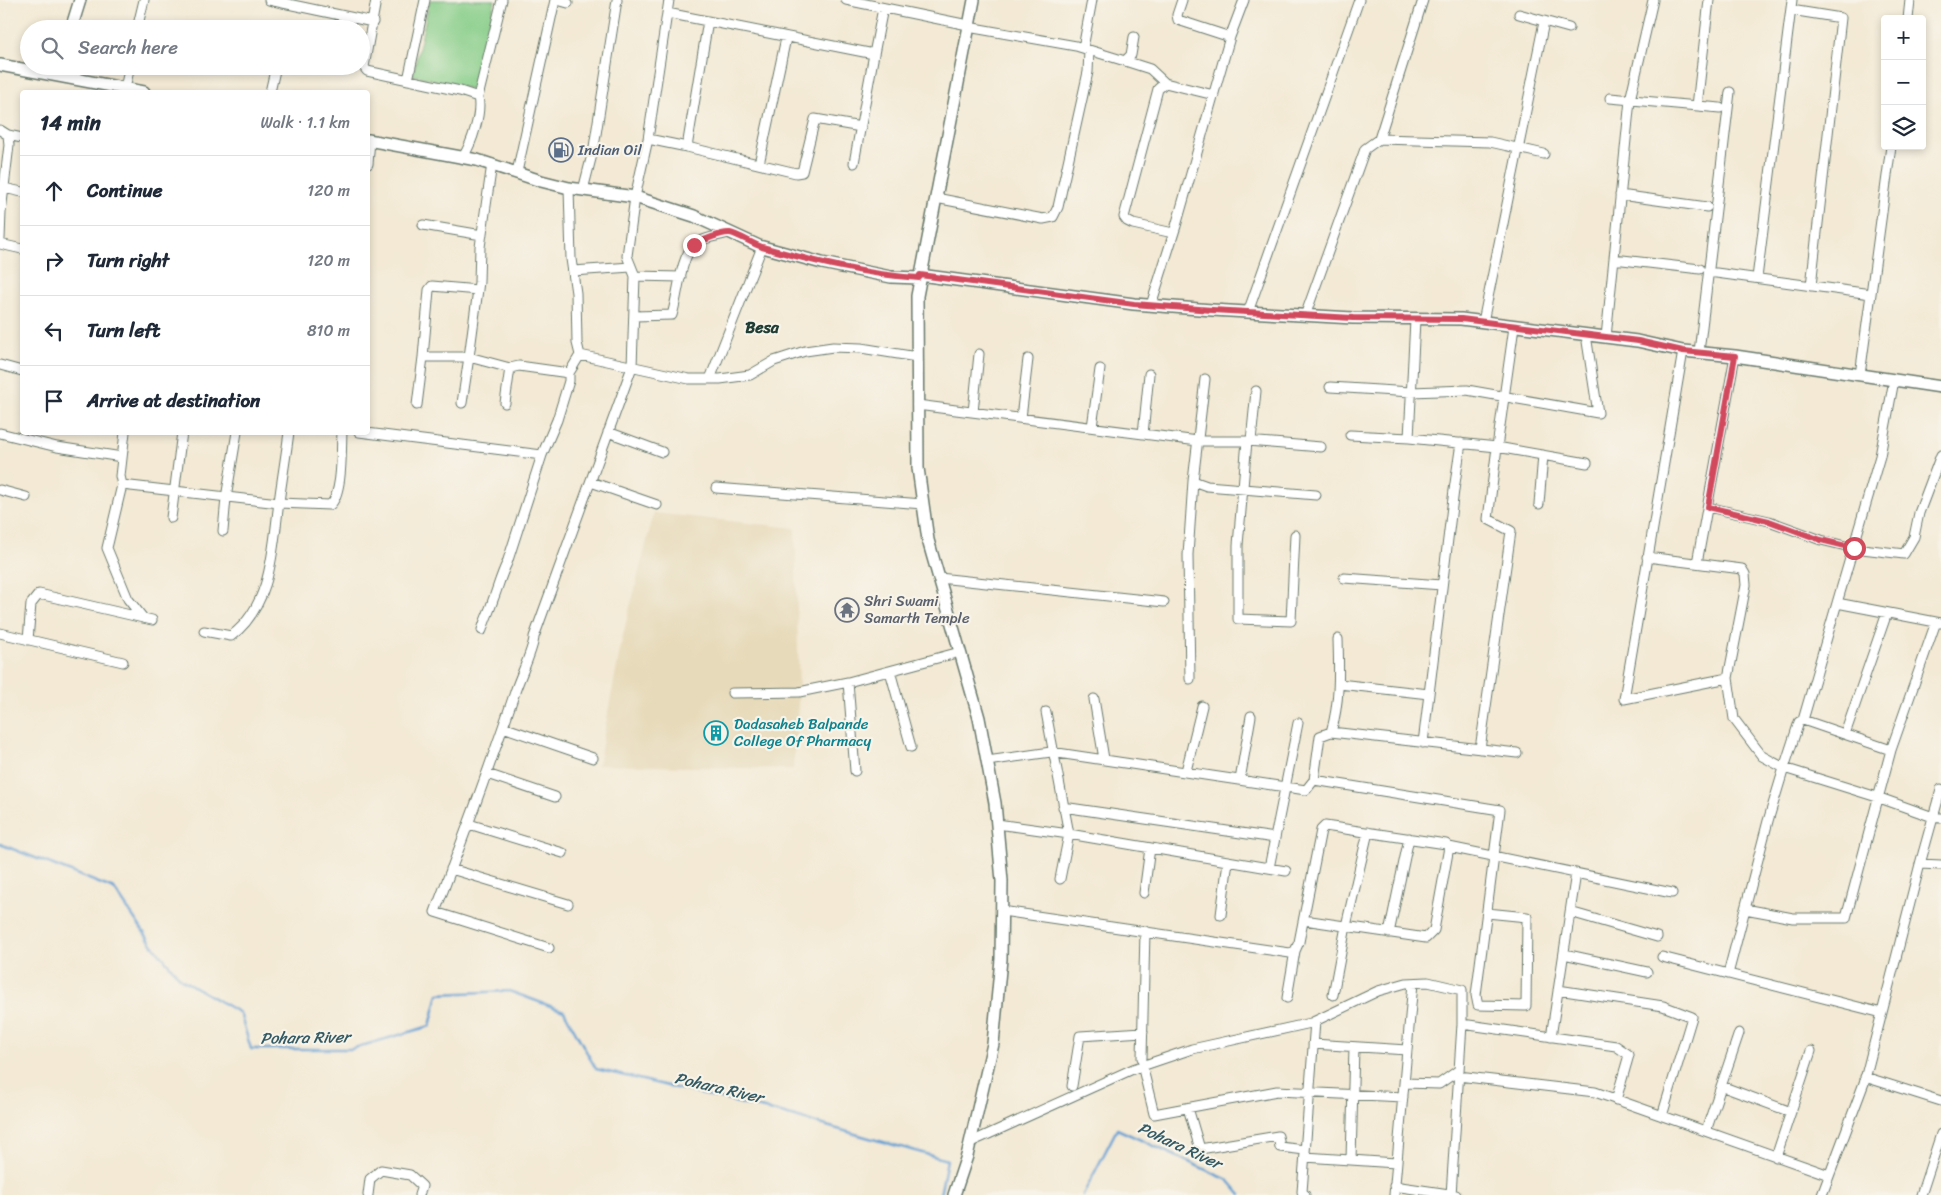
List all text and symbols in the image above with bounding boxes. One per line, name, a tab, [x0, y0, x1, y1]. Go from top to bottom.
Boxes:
map controls	[1881, 15, 1926, 150]
button: +	[1881, 15, 1926, 60]
search box	[20, 20, 370, 75]
text: Search here	[78, 31, 178, 64]
icon: search	[38, 34, 66, 62]
button: −	[1881, 60, 1926, 105]
text: 14 min	[40, 104, 101, 142]
button: layers	[1881, 105, 1926, 150]
text: Walk · 1.1 km	[260, 108, 350, 137]
fuel station icon: Indian Oil	[548, 137, 574, 163]
place label: Indian Oil	[577, 137, 643, 163]
text: Continue	[87, 174, 163, 207]
text: 120 m	[307, 176, 350, 205]
icon: ahead	[40, 177, 68, 205]
route end	[683, 234, 706, 257]
text: Turn right	[87, 244, 169, 277]
text: 120 m	[307, 246, 350, 275]
icon: right	[40, 247, 68, 275]
district label: Besa	[745, 313, 780, 342]
text: Turn left	[87, 314, 160, 347]
text: 810 m	[307, 316, 350, 345]
icon: left	[40, 317, 68, 345]
text: Arrive at destination	[87, 384, 260, 417]
icon: arrive	[40, 387, 68, 415]
route start	[1843, 537, 1866, 560]
place label: Shri Swami Samarth Temple	[864, 588, 970, 631]
temple icon: Shri Swami Samarth Temple	[834, 597, 860, 623]
place label: Dadasaheb Balpande College Of Pharmacy	[734, 711, 871, 754]
building icon: Dadasaheb Balpande College Of Pharmacy	[703, 720, 729, 746]
water label: Pohara River	[260, 1022, 353, 1053]
water label: Pohara River	[672, 1063, 769, 1112]
water label: Pohara River	[1133, 1113, 1230, 1179]

